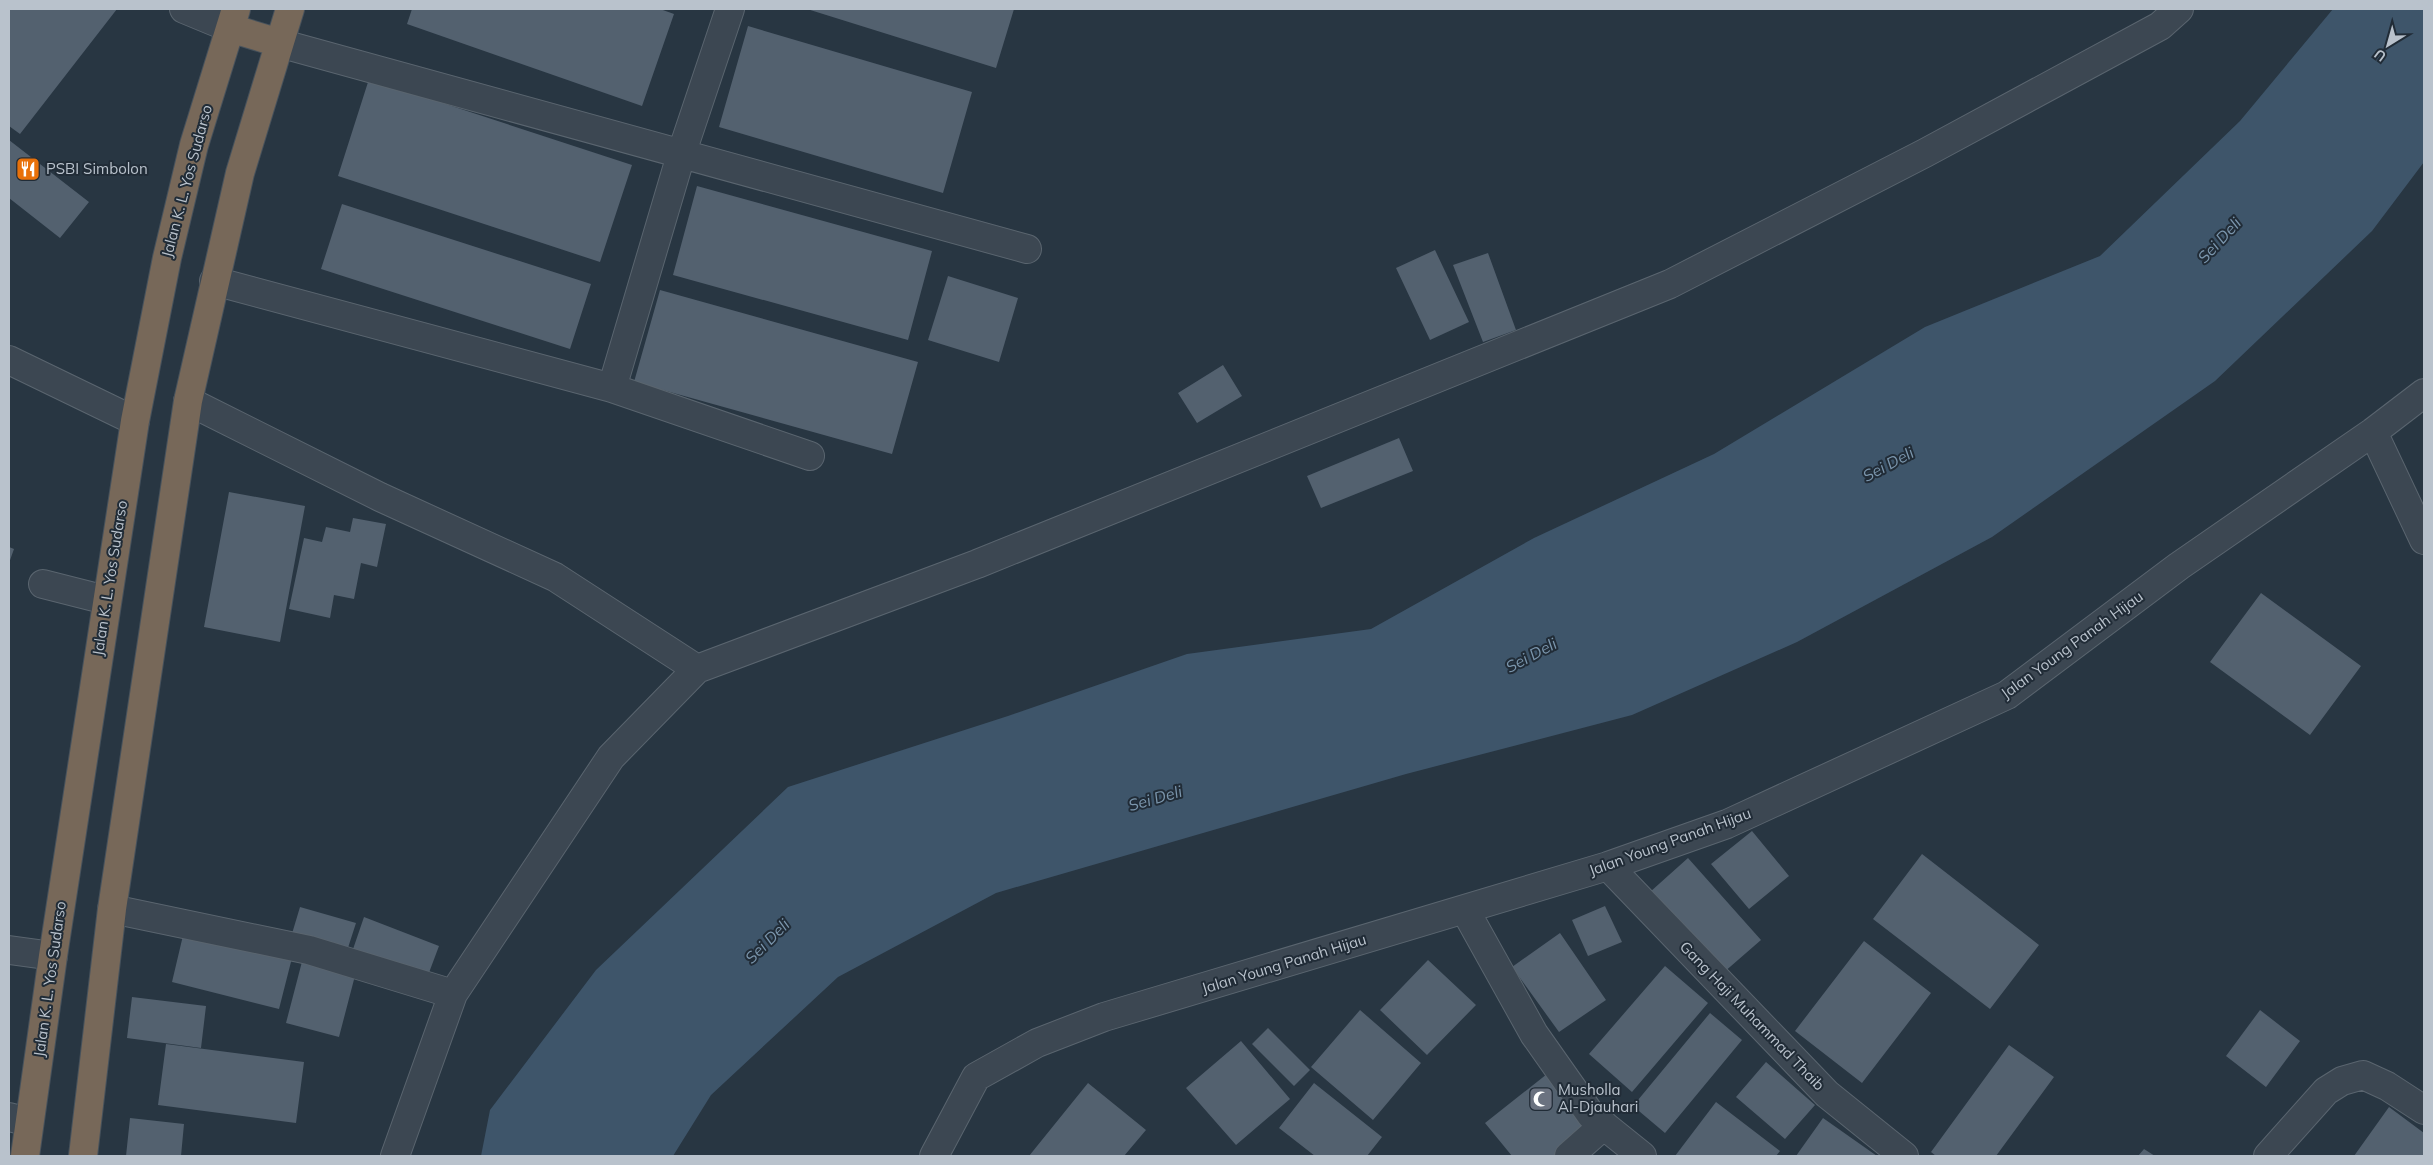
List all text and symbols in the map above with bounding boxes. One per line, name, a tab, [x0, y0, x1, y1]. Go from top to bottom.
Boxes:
north arrow	[2363, 20, 2413, 70]
text: U	[2371, 45, 2390, 66]
street label: Jalan K. L. Yos Sudarso	[157, 103, 216, 259]
restaurant icon: PSBI Simbolon	[15, 156, 41, 182]
place label: PSBI Simbolon	[46, 159, 148, 178]
water label: Sei Deli	[2193, 213, 2245, 267]
water label: Sei Deli	[1859, 442, 1917, 486]
street label: Jalan K. L. Yos Sudarso	[88, 499, 131, 657]
street label: Jalan Young Panah Hijau	[1997, 587, 2147, 703]
water label: Sei Deli	[1502, 633, 1560, 677]
water label: Sei Deli	[1126, 781, 1184, 815]
street label: Jalan Young Panah Hijau	[1586, 803, 1754, 880]
street label: Jalan K. L. Yos Sudarso	[29, 900, 70, 1058]
water label: Sei Deli	[741, 914, 794, 967]
street label: Jalan Young Panah Hijau	[1199, 929, 1369, 998]
street label: Gang Haji Muhammad Thaib	[1676, 937, 1829, 1094]
place label: Musholla Al-Djauhari	[1558, 1080, 1638, 1116]
mosque icon: Musholla Al-Djauhari	[1528, 1086, 1554, 1112]

